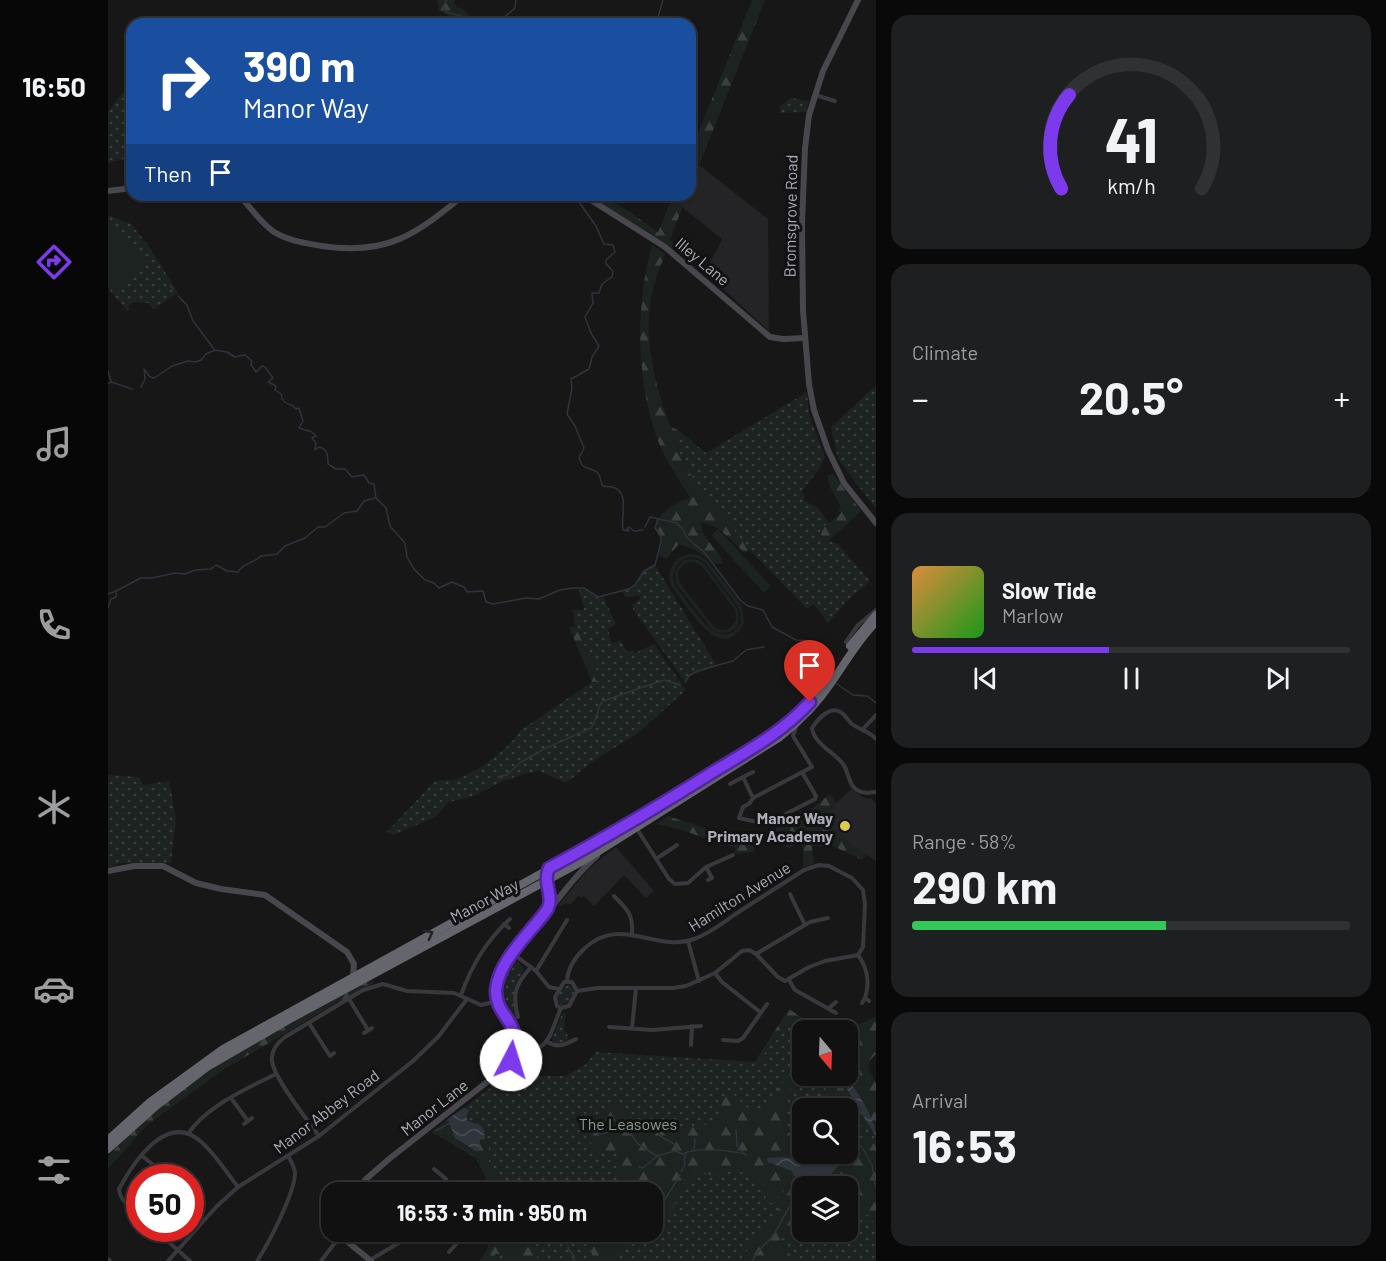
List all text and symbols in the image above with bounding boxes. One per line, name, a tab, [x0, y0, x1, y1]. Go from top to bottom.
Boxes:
text: 390 m	[243, 40, 355, 90]
icon: right	[144, 42, 222, 120]
text: 16:50	[22, 70, 86, 102]
text: Manor Way	[243, 91, 369, 123]
text: 41	[1104, 101, 1158, 175]
street label: Bromsgrove Road	[779, 155, 801, 277]
icon: arrive	[204, 156, 237, 189]
text: Then	[144, 160, 192, 186]
text: km/h	[1107, 173, 1155, 198]
street label: Illey Lane	[672, 233, 734, 289]
icon: directions	[33, 241, 75, 283]
text: Climate	[912, 340, 978, 364]
text: 20.5°	[1079, 370, 1183, 424]
text: −	[912, 378, 929, 418]
text: +	[1334, 378, 1350, 418]
icon: music	[33, 423, 75, 465]
text: Slow Tide	[1002, 577, 1097, 603]
text: Marlow	[1002, 603, 1063, 627]
icon: phone	[33, 604, 75, 646]
pin	[784, 640, 835, 702]
icon: arrive	[793, 649, 826, 682]
icon: previous	[969, 662, 1002, 695]
icon: pause	[1115, 662, 1148, 695]
icon: next	[1261, 662, 1294, 695]
icon: climate	[33, 786, 75, 828]
place label: Manor Way Primary Academy	[707, 808, 833, 845]
marker: Manor Way Primary Academy	[838, 819, 852, 833]
text: Range · 58%	[912, 829, 1016, 853]
street label: Hamilton Avenue	[685, 857, 793, 935]
text: 290 km	[912, 859, 1057, 913]
street label: Manor Way	[447, 874, 522, 926]
one-way arrow	[423, 930, 433, 941]
icon: car	[33, 968, 75, 1010]
north arrow	[792, 1020, 858, 1086]
map controls	[792, 1020, 858, 1242]
position arrow	[479, 1028, 543, 1092]
street label: Manor Abbey Road	[269, 1065, 383, 1157]
street label: Manor Lane	[397, 1075, 471, 1139]
text: Arrival	[912, 1088, 968, 1112]
button: search	[792, 1098, 858, 1164]
park label: The Leasowes	[579, 1114, 677, 1133]
text: 16:53	[912, 1118, 1017, 1172]
icon: filters	[33, 1149, 75, 1191]
speed limit sign: 50	[126, 1164, 204, 1242]
button: layers	[792, 1176, 858, 1242]
text: 16:53 · 3 min · 950 m	[397, 1199, 587, 1225]

